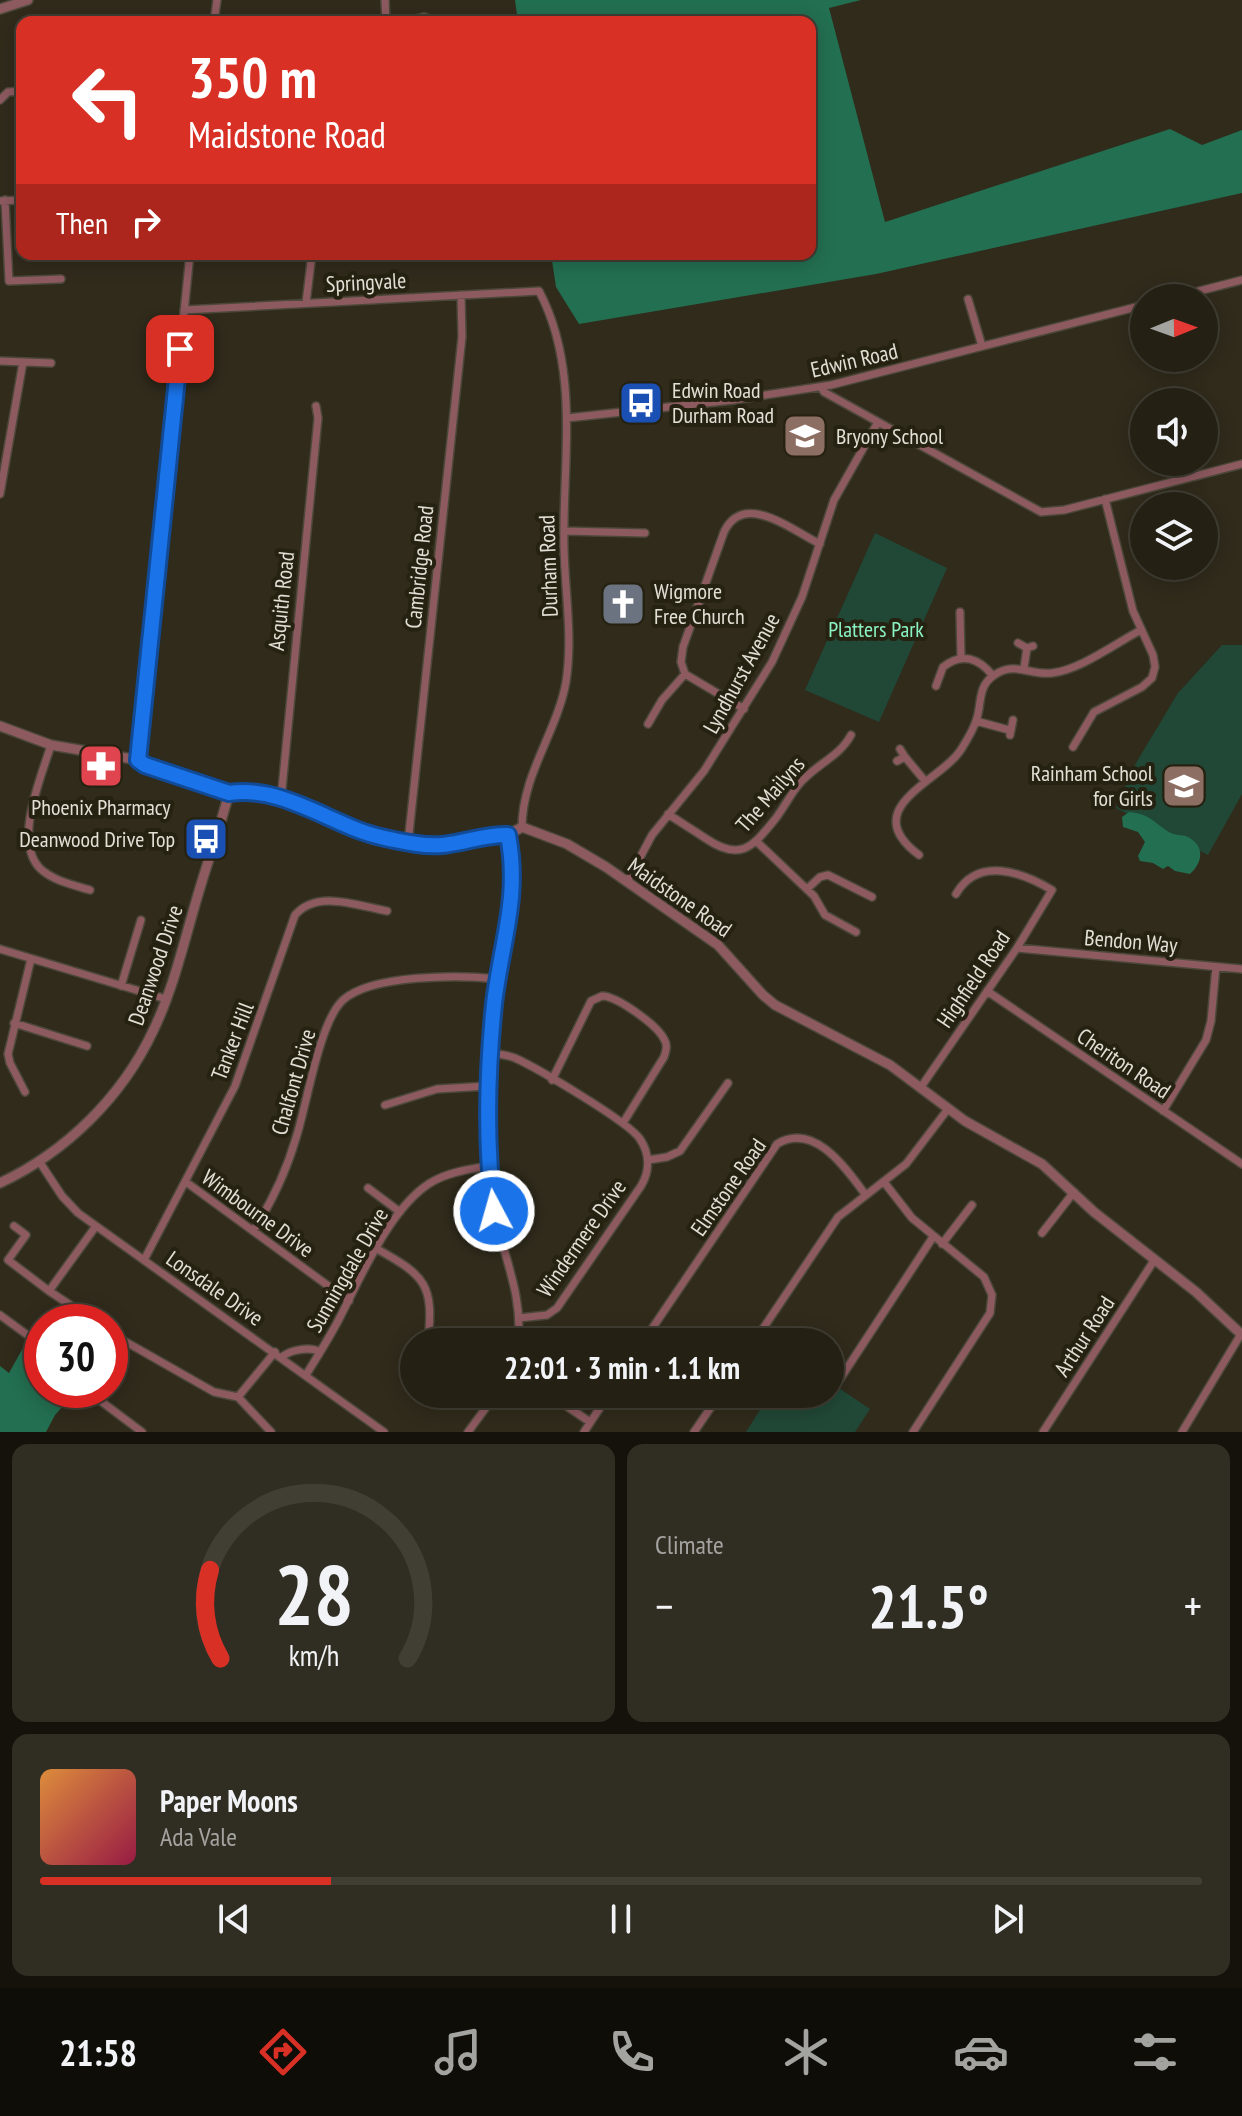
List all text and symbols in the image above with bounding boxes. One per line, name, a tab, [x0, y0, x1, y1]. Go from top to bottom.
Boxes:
text: 350 m	[188, 41, 317, 113]
icon: left	[56, 48, 160, 152]
text: Maidstone Road	[188, 111, 386, 158]
icon: right	[124, 200, 168, 244]
text: Then	[56, 203, 108, 242]
street label: Springvale	[325, 266, 407, 298]
north arrow	[1130, 284, 1218, 372]
map controls	[1130, 284, 1218, 580]
pin	[146, 315, 214, 383]
icon: arrive	[158, 327, 202, 371]
street label: Edwin Road	[808, 336, 900, 384]
place label: Edwin Road Durham Road	[672, 376, 774, 429]
bus stop icon: Edwin Road Durham Road	[617, 379, 665, 427]
button: sound	[1130, 388, 1218, 476]
school or university icon: Bryony School	[781, 412, 829, 460]
place label: Bryony School	[836, 422, 944, 450]
button: layers	[1130, 492, 1218, 580]
street label: Cambridge Road	[399, 504, 439, 630]
street label: Durham Road	[532, 514, 564, 618]
street label: Asquith Road	[262, 550, 300, 652]
place label: Wigmore Free Church	[654, 577, 745, 630]
church icon: Wigmore Free Church	[599, 580, 647, 628]
street label: Lyndhurst Avenue	[696, 608, 786, 738]
park label: Platters Park	[828, 615, 924, 643]
pharmacy icon: Phoenix Pharmacy	[77, 742, 125, 790]
street label: The Mailyns	[729, 750, 811, 838]
place label: Rainham School for Girls	[1031, 759, 1154, 812]
school or university icon: Rainham School for Girls	[1160, 762, 1208, 810]
place label: Phoenix Pharmacy	[31, 793, 171, 821]
bus stop icon: Deanwood Drive Top	[182, 815, 230, 863]
place label: Deanwood Drive Top	[19, 825, 175, 853]
street label: Maidstone Road	[622, 851, 738, 943]
street label: Deanwood Drive	[121, 901, 189, 1029]
street label: Bendon Way	[1083, 923, 1179, 959]
street label: Highfield Road	[930, 925, 1016, 1033]
street label: Tanker Hill	[204, 997, 260, 1084]
street label: Cheriton Road	[1072, 1022, 1176, 1104]
street label: Chalfont Drive	[265, 1026, 321, 1138]
street label: Elmstone Road	[684, 1133, 772, 1241]
street label: Wimbourne Drive	[196, 1163, 320, 1263]
position arrow	[452, 1169, 536, 1253]
street label: Windermere Drive	[530, 1174, 632, 1302]
street label: Sunningdale Drive	[300, 1203, 394, 1337]
street label: Lonsdale Drive	[161, 1244, 269, 1332]
street label: Arthur Road	[1048, 1290, 1120, 1382]
speed limit sign: 30	[24, 1304, 128, 1408]
text: 22:01 · 3 min · 1.1 km	[504, 1348, 740, 1387]
text: Climate	[655, 1528, 724, 1561]
text: 28	[274, 1540, 353, 1648]
text: 21.5°	[868, 1567, 989, 1645]
text: −	[655, 1577, 673, 1634]
text: +	[1184, 1577, 1202, 1634]
text: km/h	[288, 1637, 339, 1674]
text: Paper Moons	[160, 1781, 298, 1820]
text: Ada Vale	[160, 1820, 237, 1853]
icon: previous	[212, 1897, 256, 1941]
icon: pause	[599, 1897, 643, 1941]
icon: next	[986, 1897, 1030, 1941]
icon: directions	[255, 2024, 311, 2080]
icon: music	[430, 2024, 486, 2080]
icon: phone	[604, 2024, 660, 2080]
icon: climate	[778, 2024, 834, 2080]
icon: car	[953, 2024, 1009, 2080]
icon: filters	[1127, 2024, 1183, 2080]
text: 21:58	[59, 2029, 137, 2076]

